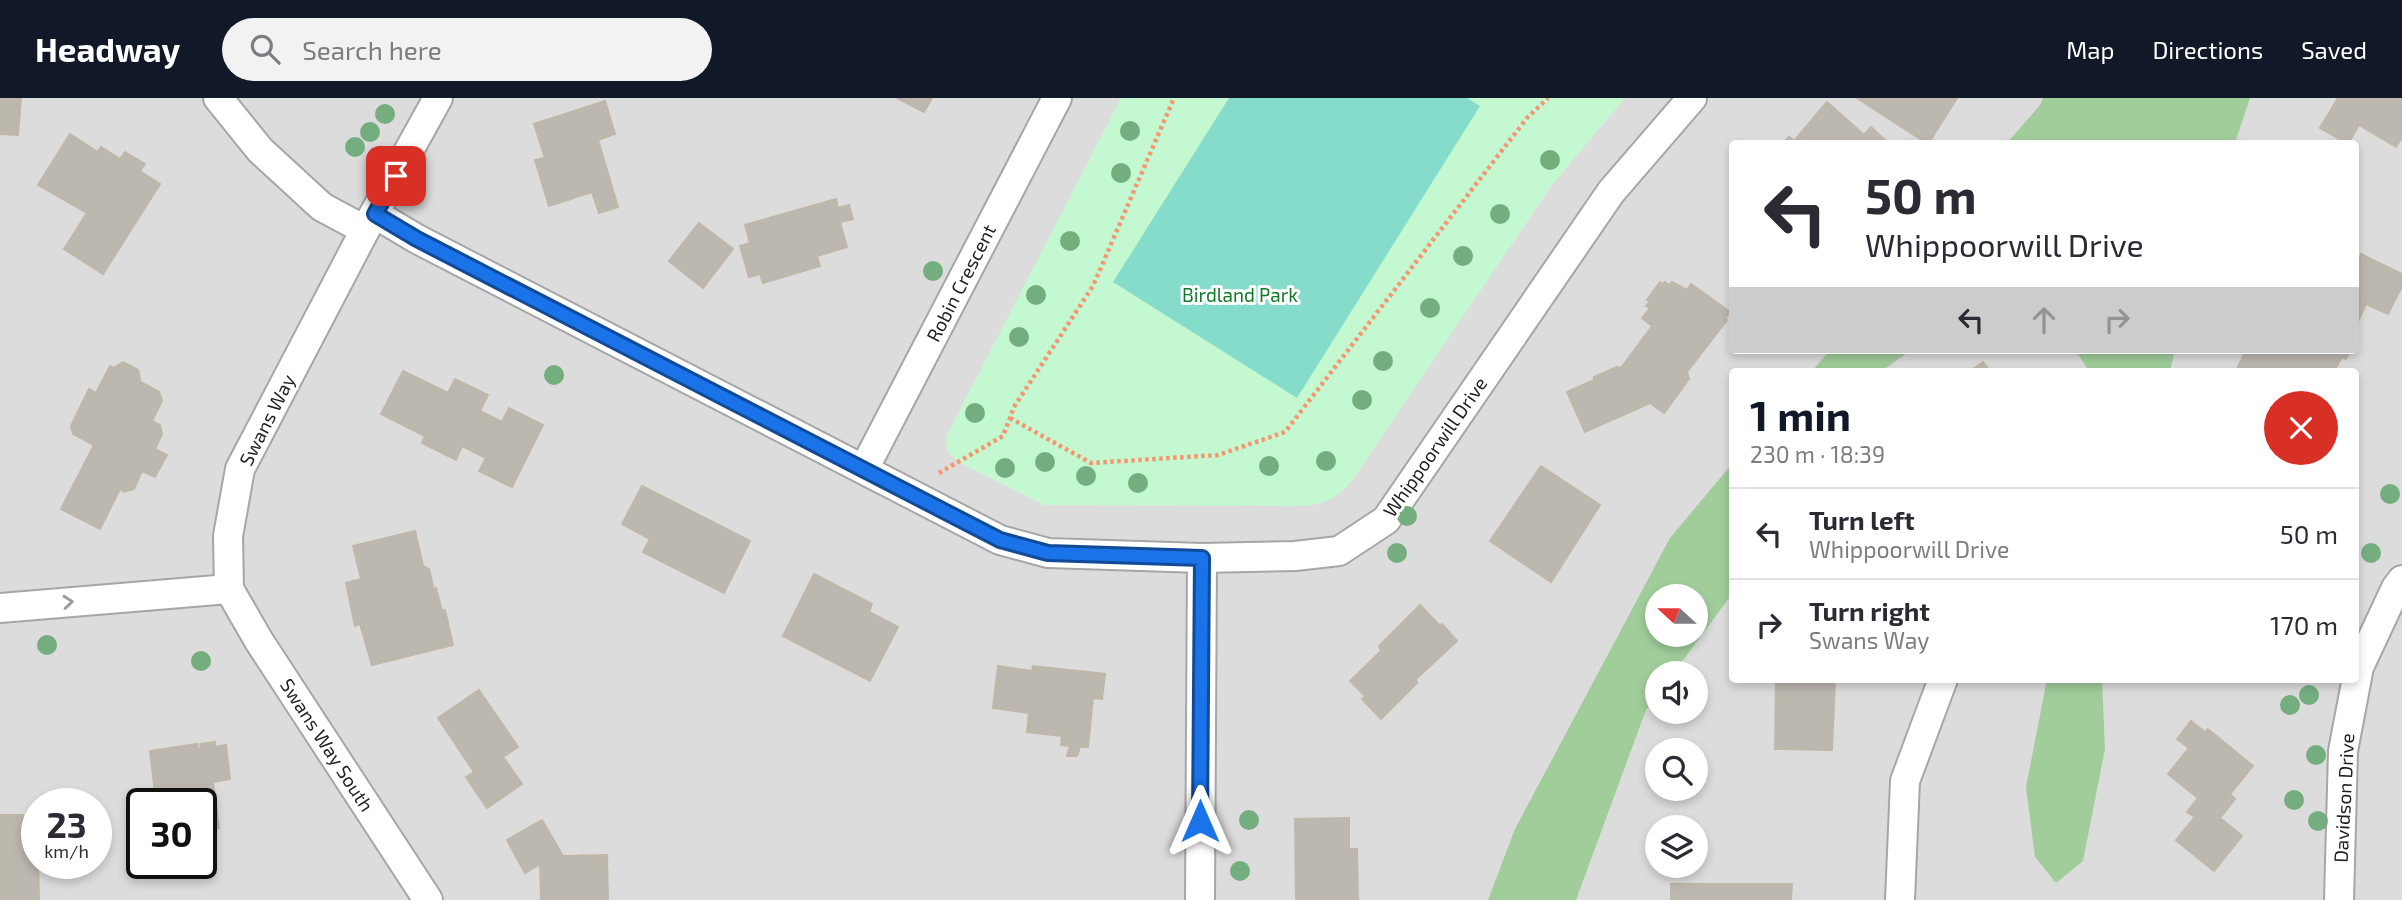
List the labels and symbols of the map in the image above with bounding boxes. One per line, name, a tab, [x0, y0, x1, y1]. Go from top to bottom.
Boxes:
pin	[366, 146, 426, 206]
street label: Robin Crescent	[921, 220, 1000, 345]
park label: Birdland Park	[1182, 283, 1298, 306]
street label: Swans Way	[234, 370, 299, 469]
street label: Whippoorwill Drive	[1378, 372, 1491, 521]
north arrow	[1645, 584, 1708, 648]
one-way arrow	[63, 595, 74, 610]
street label: Swans Way South	[276, 674, 379, 816]
street label: Davidson Drive	[2329, 733, 2358, 863]
position arrow	[1163, 784, 1237, 858]
speed limit sign: 30	[126, 788, 217, 879]

